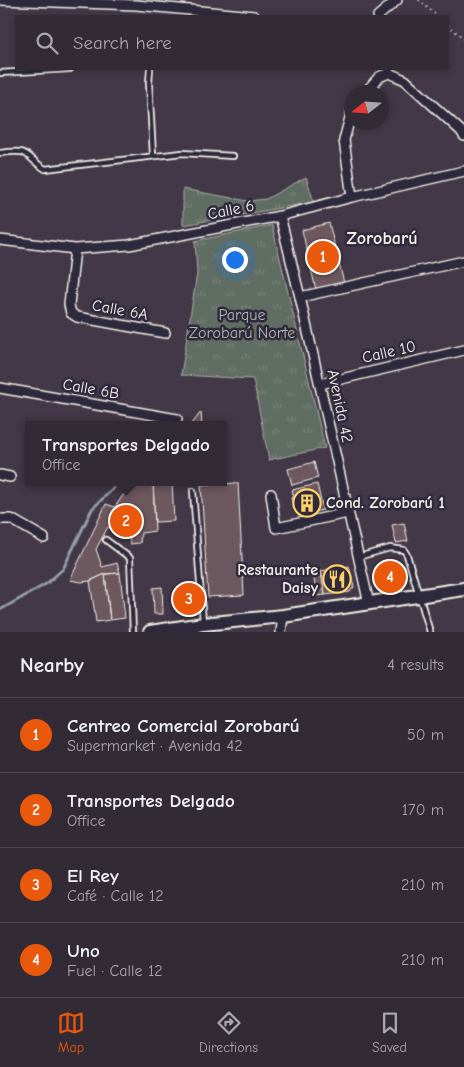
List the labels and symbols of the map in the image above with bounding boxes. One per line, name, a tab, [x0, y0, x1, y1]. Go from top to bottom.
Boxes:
north arrow	[344, 85, 389, 130]
street label: Calle 6	[206, 197, 256, 223]
district label: Zorobarú	[346, 228, 418, 249]
pin: 1	[307, 238, 339, 276]
your location	[222, 247, 248, 273]
street label: Calle 6A	[91, 296, 149, 324]
park label: Parque Zorobarú Norte	[189, 306, 295, 342]
street label: Calle 10	[360, 337, 418, 367]
street label: Avenida 42	[323, 368, 357, 444]
street label: Calle 6B	[61, 375, 121, 403]
building icon: Cond. Zorobarú 1	[292, 488, 322, 518]
place label: Cond. Zorobarú 1	[326, 494, 445, 512]
pin: 2	[110, 502, 142, 540]
pin: 4	[374, 558, 406, 596]
place label: Restaurante Daisy	[237, 561, 319, 597]
restaurant icon: Restaurante Daisy	[322, 564, 352, 594]
pin: 3	[173, 580, 205, 618]

